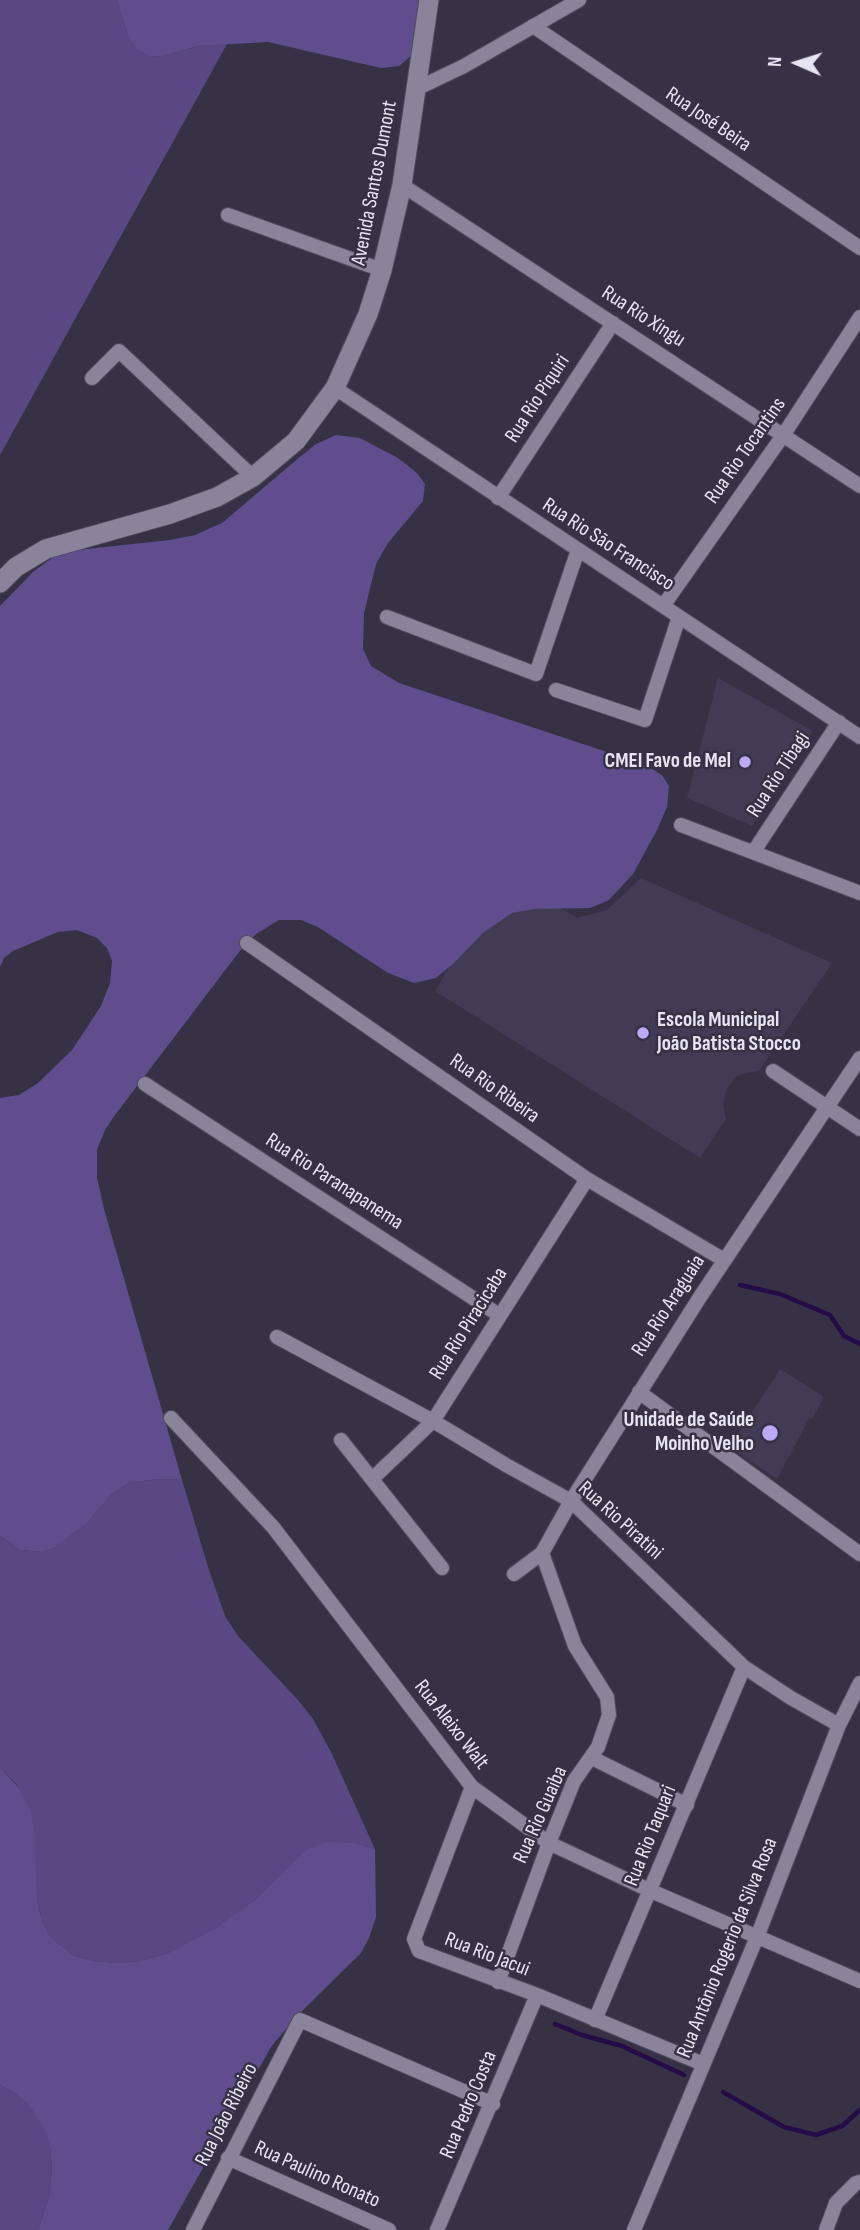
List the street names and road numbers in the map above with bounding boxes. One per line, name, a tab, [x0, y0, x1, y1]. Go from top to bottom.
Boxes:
street label: Rua José Beira	[660, 82, 756, 158]
street label: Avenida Santos Dumont	[347, 99, 403, 267]
street label: Rua Rio Xingu	[597, 281, 689, 353]
street label: Rua Rio Piquiri	[500, 350, 576, 448]
street label: Rua Rio Tocantins	[700, 393, 792, 509]
street label: Rua Rio São Francisco	[537, 493, 679, 597]
street label: Rua Rio Tibagi	[742, 727, 816, 823]
street label: Rua Rio Ribeira	[444, 1049, 544, 1129]
street label: Rua Rio Paranapanema	[261, 1128, 407, 1236]
street label: Rua Rio Araguaia	[627, 1251, 711, 1361]
street label: Rua Rio Piracicaba	[425, 1263, 513, 1385]
street label: Rua Rio Piratini	[572, 1476, 668, 1566]
street label: Rua Aleixo Walt	[408, 1675, 494, 1775]
street label: Rua Rio Guaiba	[508, 1763, 574, 1867]
street label: Rua Rio Taquari	[619, 1782, 683, 1890]
street label: Rua Antônio Rogerio da Silva Rosa	[672, 1834, 784, 2062]
street label: Rua Rio Jacui	[441, 1927, 533, 1983]
street label: Rua Pedro Costa	[435, 2047, 503, 2163]
street label: Rua João Ribeiro	[190, 2059, 264, 2171]
street label: Rua Paulino Ronato	[250, 2136, 384, 2214]

